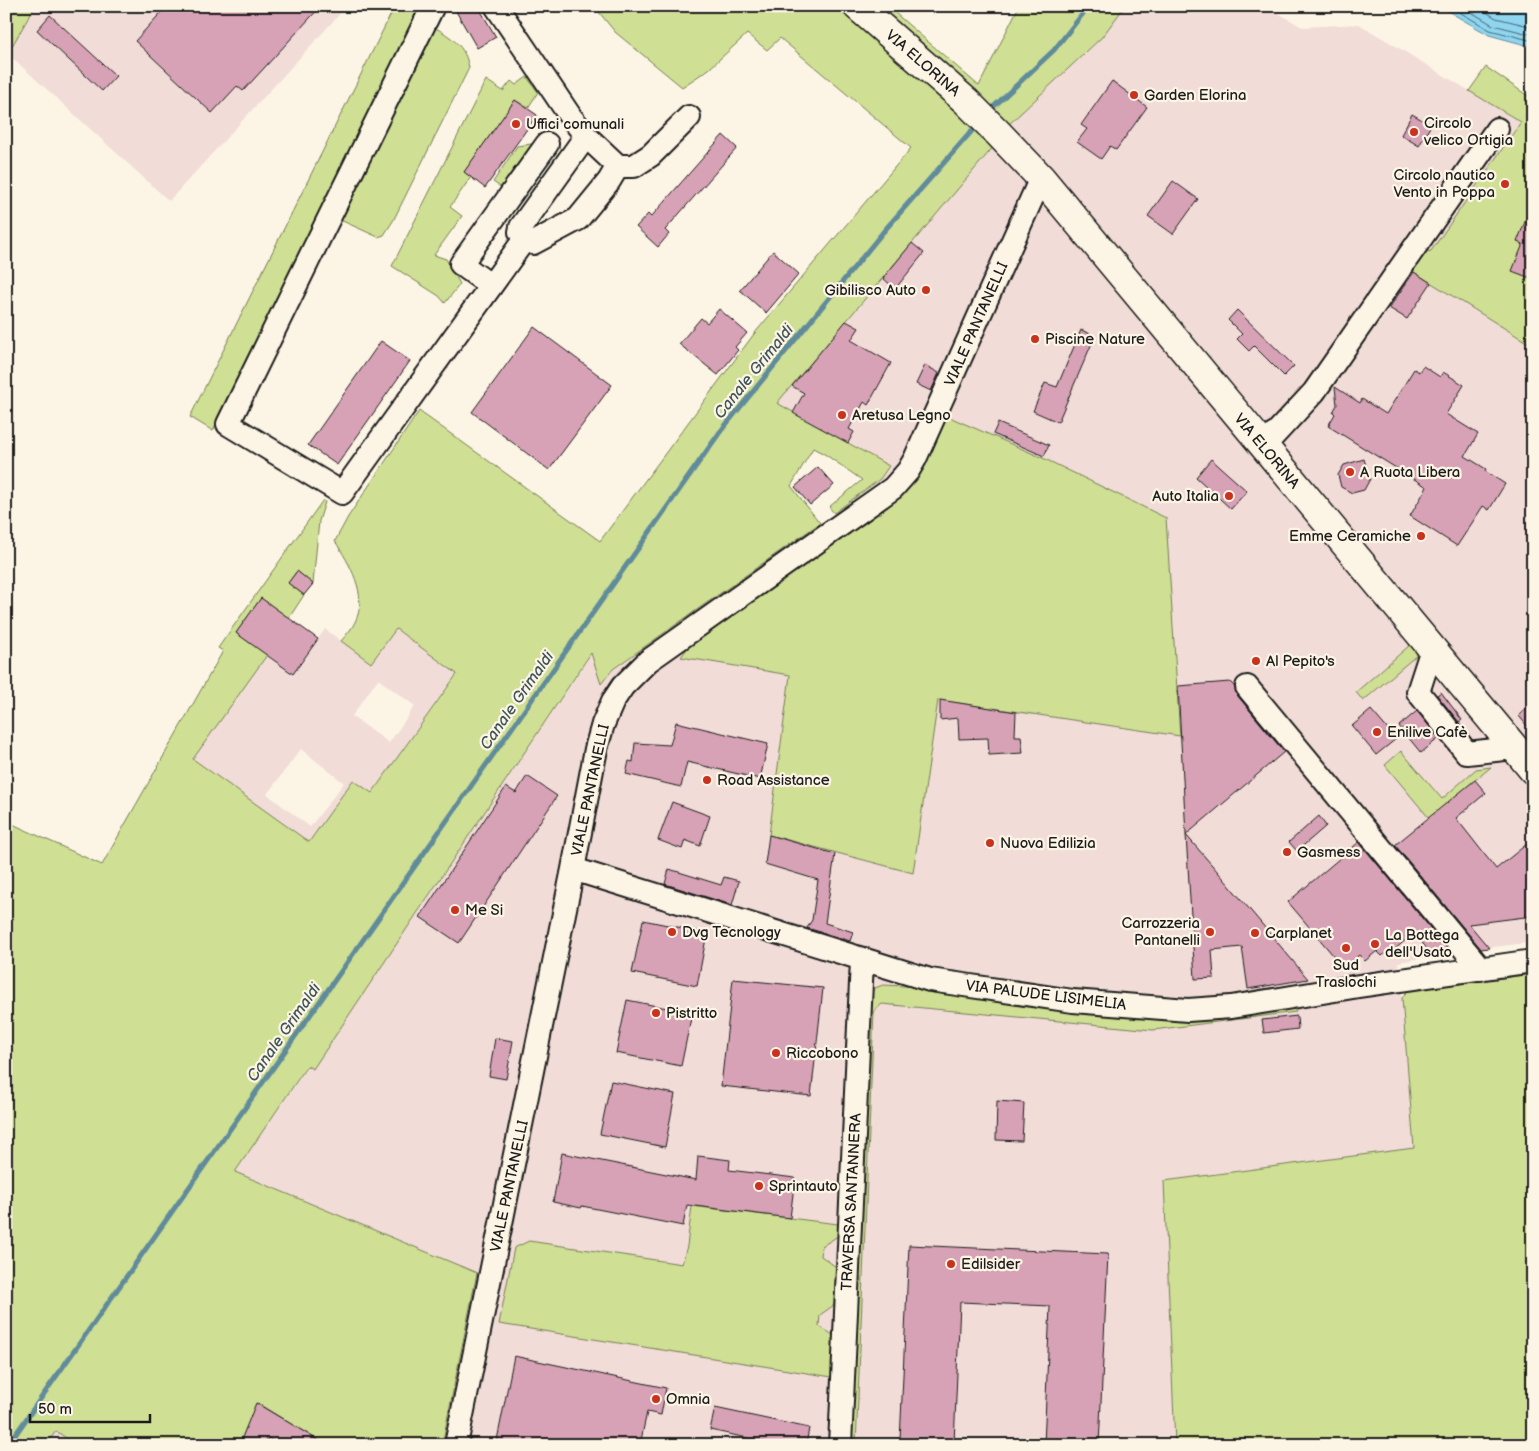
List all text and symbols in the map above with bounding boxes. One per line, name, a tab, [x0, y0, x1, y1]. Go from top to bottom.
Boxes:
street label: VIA ELORINA	[882, 26, 964, 101]
place label: Garden Elorina	[1144, 86, 1246, 105]
marker: Garden Elorina	[1128, 89, 1140, 101]
place label: Circolo velico Ortigia	[1423, 114, 1513, 150]
place label: Uffici comunali	[526, 115, 624, 134]
marker: Uffici comunali	[510, 118, 522, 130]
marker: Circolo velico Ortigia	[1408, 126, 1420, 138]
place label: Circolo nautico Vento in Poppa	[1393, 166, 1495, 202]
marker: Circolo nautico Vento in Poppa	[1499, 178, 1511, 190]
street label: VIALE PANTANELLI	[940, 259, 1013, 389]
place label: Gibilisco Auto	[824, 281, 916, 300]
marker: Gibilisco Auto	[920, 284, 932, 296]
water label: Canale Grimaldi	[710, 320, 799, 423]
place label: Piscine Nature	[1045, 330, 1145, 349]
marker: Piscine Nature	[1029, 333, 1041, 345]
place label: Aretusa Legno	[852, 406, 951, 425]
marker: Aretusa Legno	[836, 409, 848, 421]
street label: VIA ELORINA	[1230, 410, 1304, 493]
place label: A Ruota Libera	[1360, 463, 1460, 482]
marker: A Ruota Libera	[1344, 466, 1356, 478]
place label: Auto Italia	[1152, 487, 1219, 506]
marker: Auto Italia	[1223, 490, 1235, 502]
place label: Emme Ceramiche	[1289, 527, 1411, 546]
marker: Emme Ceramiche	[1415, 530, 1427, 542]
water label: Canale Grimaldi	[476, 647, 559, 754]
place label: Al Pepito's	[1266, 652, 1335, 671]
marker: Al Pepito's	[1250, 655, 1262, 667]
street label: VIALE PANTANELLI	[567, 722, 614, 858]
place label: Enilive Cafè	[1387, 723, 1467, 742]
marker: Enilive Cafè	[1371, 726, 1383, 738]
place label: Road Assistance	[717, 771, 830, 790]
marker: Road Assistance	[701, 774, 713, 786]
place label: Nuova Edilizia	[1000, 834, 1096, 853]
marker: Nuova Edilizia	[984, 837, 996, 849]
place label: Gasmess	[1297, 843, 1361, 862]
marker: Gasmess	[1281, 846, 1293, 858]
place label: Me Si	[465, 901, 503, 920]
marker: Me Si	[449, 904, 461, 916]
place label: Carrozzeria Pantanelli	[1121, 914, 1200, 950]
place label: Dvg Tecnology	[682, 923, 781, 942]
place label: Carplanet	[1265, 924, 1332, 943]
marker: Dvg Tecnology	[666, 926, 678, 938]
marker: Carrozzeria Pantanelli	[1204, 926, 1216, 938]
place label: La Bottega dell'Usato	[1385, 926, 1459, 962]
marker: Carplanet	[1249, 927, 1261, 939]
marker: La Bottega dell'Usato	[1369, 938, 1381, 950]
marker: Sud Traslochi	[1340, 942, 1352, 954]
place label: Sud Traslochi	[1316, 956, 1376, 992]
street label: VIA PALUDE LISIMELIA	[965, 976, 1128, 1015]
water label: Canale Grimaldi	[243, 979, 326, 1086]
place label: Pistritto	[666, 1004, 717, 1023]
marker: Pistritto	[650, 1007, 662, 1019]
place label: Riccobono	[786, 1044, 859, 1063]
marker: Riccobono	[770, 1047, 782, 1059]
street label: TRAVERSA SANTANNERA	[837, 1112, 866, 1291]
street label: VIALE PANTANELLI	[486, 1118, 533, 1254]
place label: Sprintauto	[769, 1177, 838, 1196]
marker: Sprintauto	[753, 1180, 765, 1192]
place label: Edilsider	[961, 1255, 1021, 1274]
marker: Edilsider	[945, 1258, 957, 1270]
place label: Omnia	[666, 1390, 710, 1409]
scale bar	[30, 1391, 150, 1423]
marker: Omnia	[650, 1393, 662, 1405]
text: 50 m	[38, 1400, 72, 1419]

